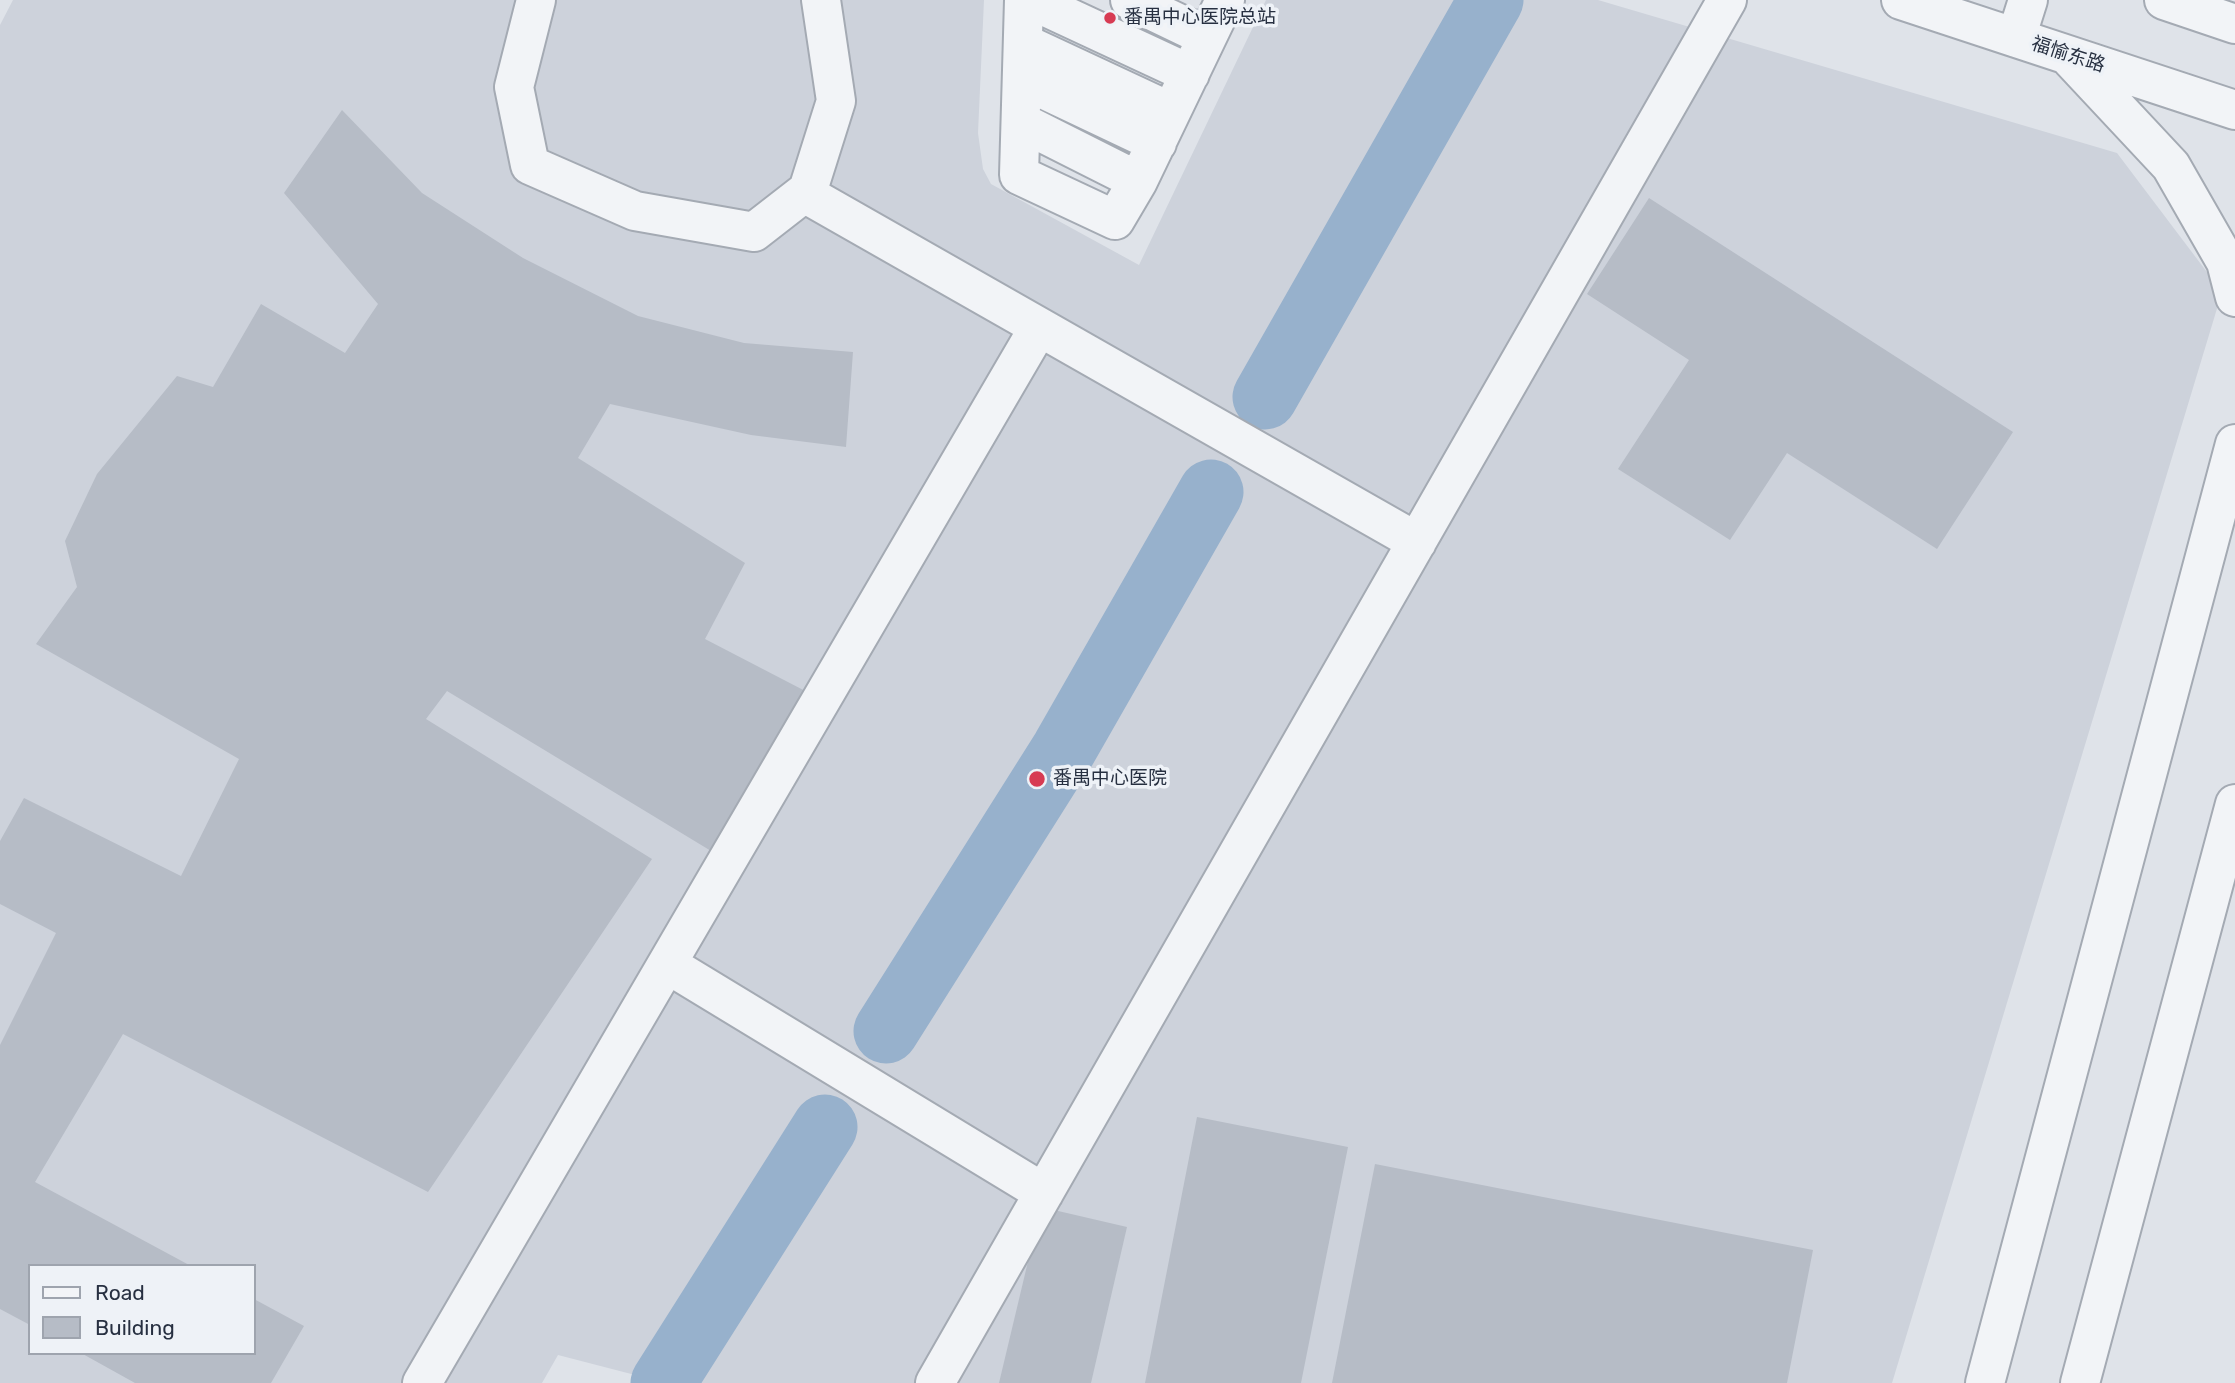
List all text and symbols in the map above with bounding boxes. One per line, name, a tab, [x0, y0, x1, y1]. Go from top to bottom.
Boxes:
place label: 番禺中心医院总站	[1124, 7, 1276, 29]
marker: 番禺中心医院总站	[1102, 10, 1118, 26]
street label: 福愉东路	[2028, 32, 2108, 78]
place label: 番禺中心医院	[1053, 768, 1167, 790]
marker: 番禺中心医院	[1027, 769, 1047, 789]
legend	[28, 1264, 256, 1355]
text: Road	[95, 1280, 145, 1305]
text: Building	[95, 1315, 175, 1340]

